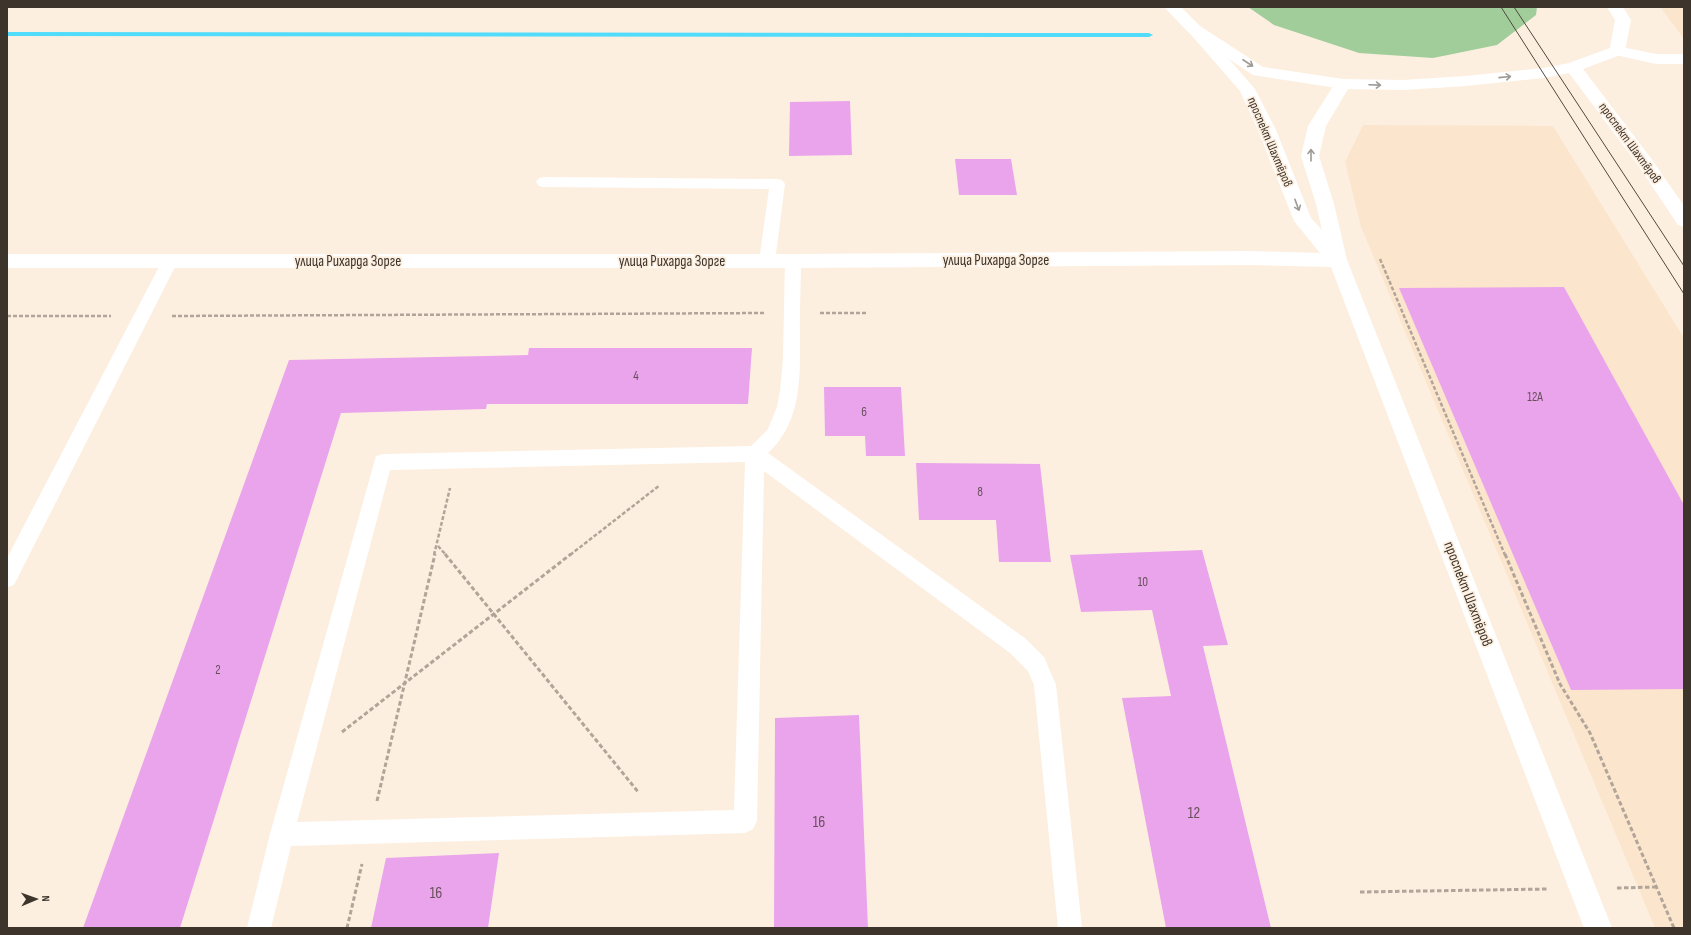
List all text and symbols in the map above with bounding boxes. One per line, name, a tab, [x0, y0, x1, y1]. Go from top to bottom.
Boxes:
one-way arrow	[1242, 60, 1254, 68]
one-way arrow	[1498, 73, 1511, 81]
one-way arrow	[1368, 81, 1381, 88]
street label: проспект Шахтёров	[1244, 95, 1296, 189]
street label: проспект Шахтёров	[1595, 99, 1665, 187]
one-way arrow	[1307, 149, 1315, 162]
one-way arrow	[1293, 199, 1301, 211]
street label: улица Рихарда Зорге	[943, 251, 1049, 270]
street label: улица Рихарда Зорге	[295, 252, 401, 271]
street label: улица Рихарда Зорге	[619, 252, 725, 271]
house number: 4	[633, 368, 639, 384]
house number: 12А	[1527, 389, 1543, 405]
house number: 6	[861, 404, 867, 420]
house number: 8	[977, 484, 983, 500]
street label: проспект Шахтёров	[1439, 539, 1497, 649]
house number: 10	[1138, 574, 1148, 590]
house number: 2	[215, 662, 221, 678]
house number: 12	[1188, 804, 1200, 823]
house number: 16	[813, 813, 825, 832]
north arrow	[16, 879, 56, 919]
house number: 16	[430, 884, 442, 903]
text: N	[39, 896, 52, 902]

